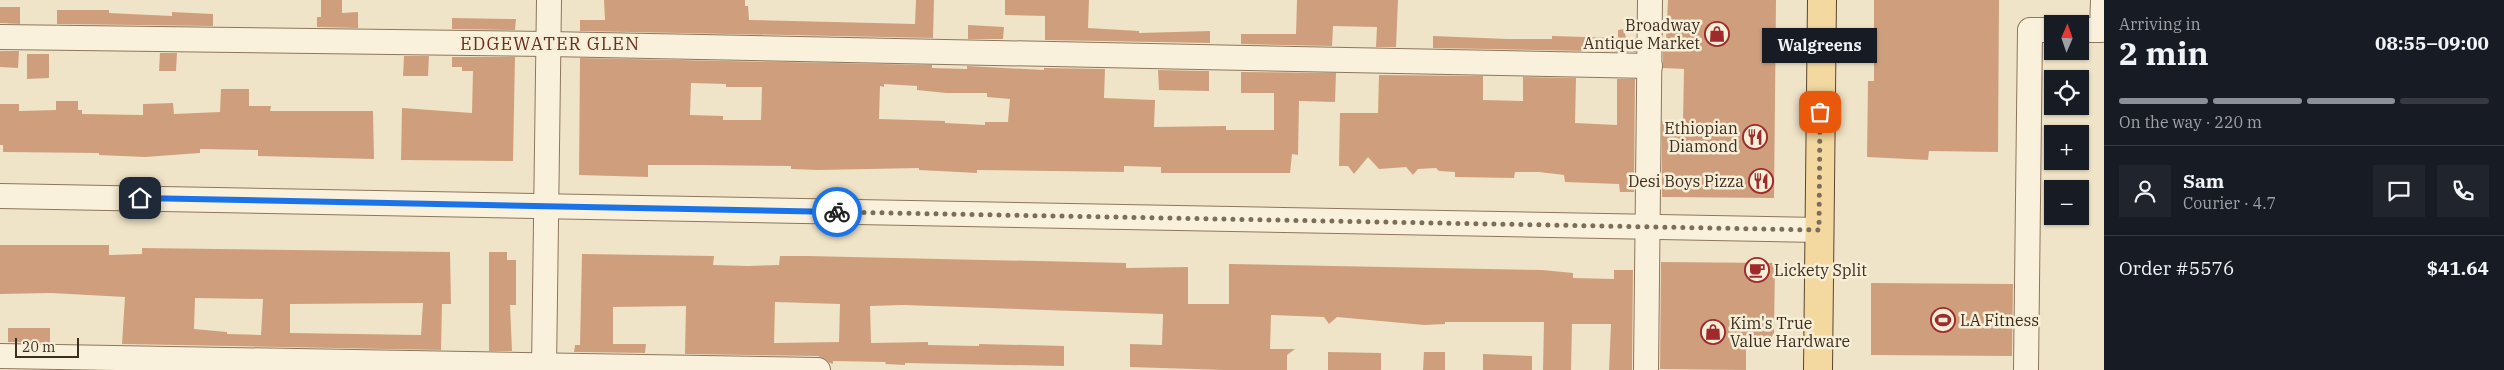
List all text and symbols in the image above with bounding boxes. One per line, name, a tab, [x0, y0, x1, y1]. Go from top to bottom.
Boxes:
text: Arriving in	[2119, 14, 2201, 34]
place label: Broadway Antique Market	[1583, 15, 1700, 53]
north arrow	[2044, 15, 2089, 60]
map controls	[2044, 15, 2089, 225]
shop icon: Broadway Antique Market	[1704, 21, 1730, 47]
callout: Walgreens	[1762, 27, 1878, 62]
text: 08:55–09:00	[2375, 31, 2489, 55]
district label: EDGEWATER GLEN	[460, 32, 640, 55]
text: 2 min	[2119, 32, 2209, 74]
text: Walgreens	[1777, 35, 1862, 55]
button: locate	[2044, 70, 2089, 115]
pin	[1799, 91, 1841, 133]
icon: bag	[1806, 98, 1834, 126]
text: On the way · 220 m	[2119, 112, 2262, 132]
place label: Ethiopian Diamond	[1664, 118, 1738, 156]
restaurant icon: Ethiopian Diamond	[1742, 124, 1768, 150]
button: +	[2044, 125, 2089, 170]
button: person	[2119, 165, 2171, 217]
button: chat	[2373, 165, 2425, 217]
button: phone	[2437, 165, 2489, 217]
restaurant icon: Desi Boys Pizza	[1748, 168, 1774, 194]
text: Sam	[2183, 169, 2224, 193]
place label: Desi Boys Pizza	[1628, 171, 1744, 191]
pin	[119, 177, 161, 219]
button: −	[2044, 180, 2089, 225]
icon: home	[126, 184, 154, 212]
courier	[812, 187, 862, 237]
text: Courier · 4.7	[2183, 193, 2276, 213]
icon: bike	[823, 198, 851, 226]
text: Order #5576	[2119, 256, 2234, 280]
text: $41.64	[2427, 256, 2489, 280]
cafe icon: Lickety Split	[1744, 257, 1770, 283]
place label: Lickety Split	[1774, 260, 1867, 280]
sports icon: LA Fitness	[1930, 307, 1956, 333]
place label: LA Fitness	[1960, 310, 2039, 330]
place label: Kim's True Value Hardware	[1730, 313, 1850, 351]
shop icon: Kim's True Value Hardware	[1700, 319, 1726, 345]
scale bar	[15, 335, 79, 358]
text: 20 m	[22, 338, 55, 356]

